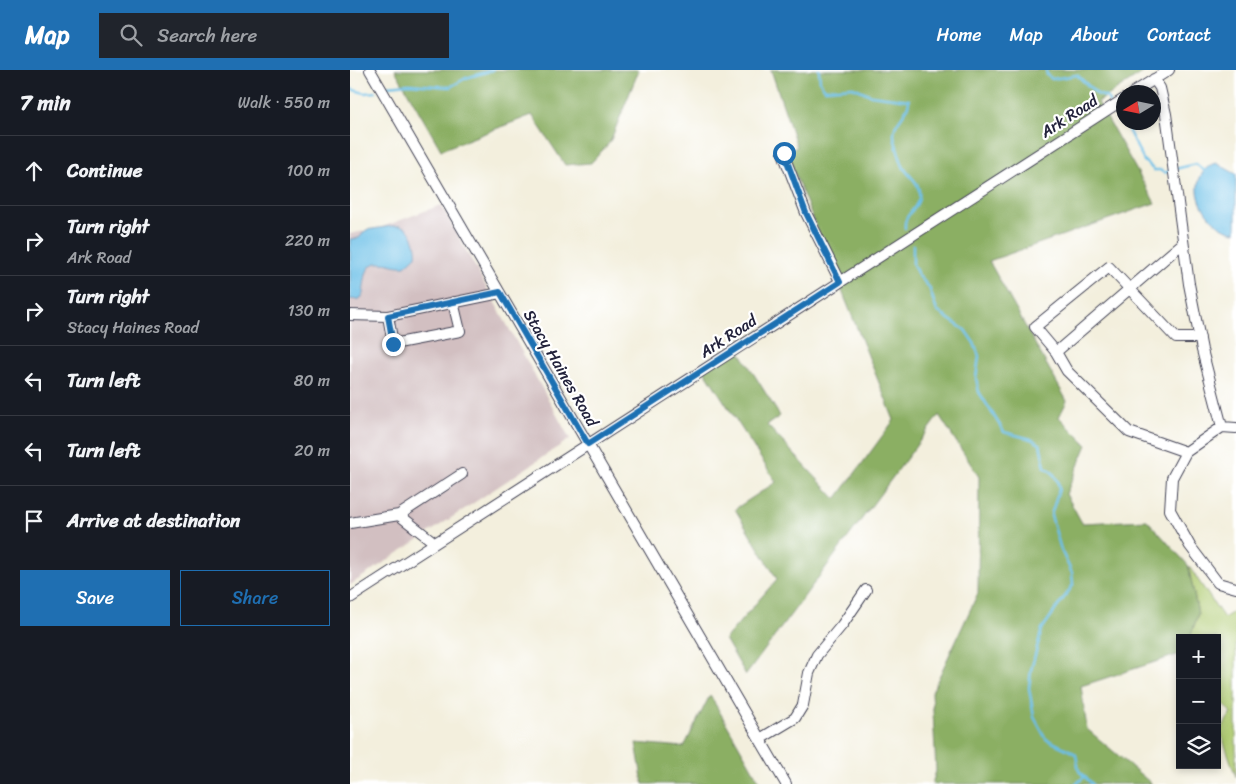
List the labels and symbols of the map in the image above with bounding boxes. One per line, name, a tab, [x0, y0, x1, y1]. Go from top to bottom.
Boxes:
north arrow	[1116, 85, 1161, 130]
street label: Ark Road	[1033, 86, 1105, 146]
route start	[773, 142, 796, 165]
street label: Stacy Haines Road	[515, 304, 607, 434]
street label: Ark Road	[692, 306, 764, 366]
route end	[382, 333, 405, 356]

